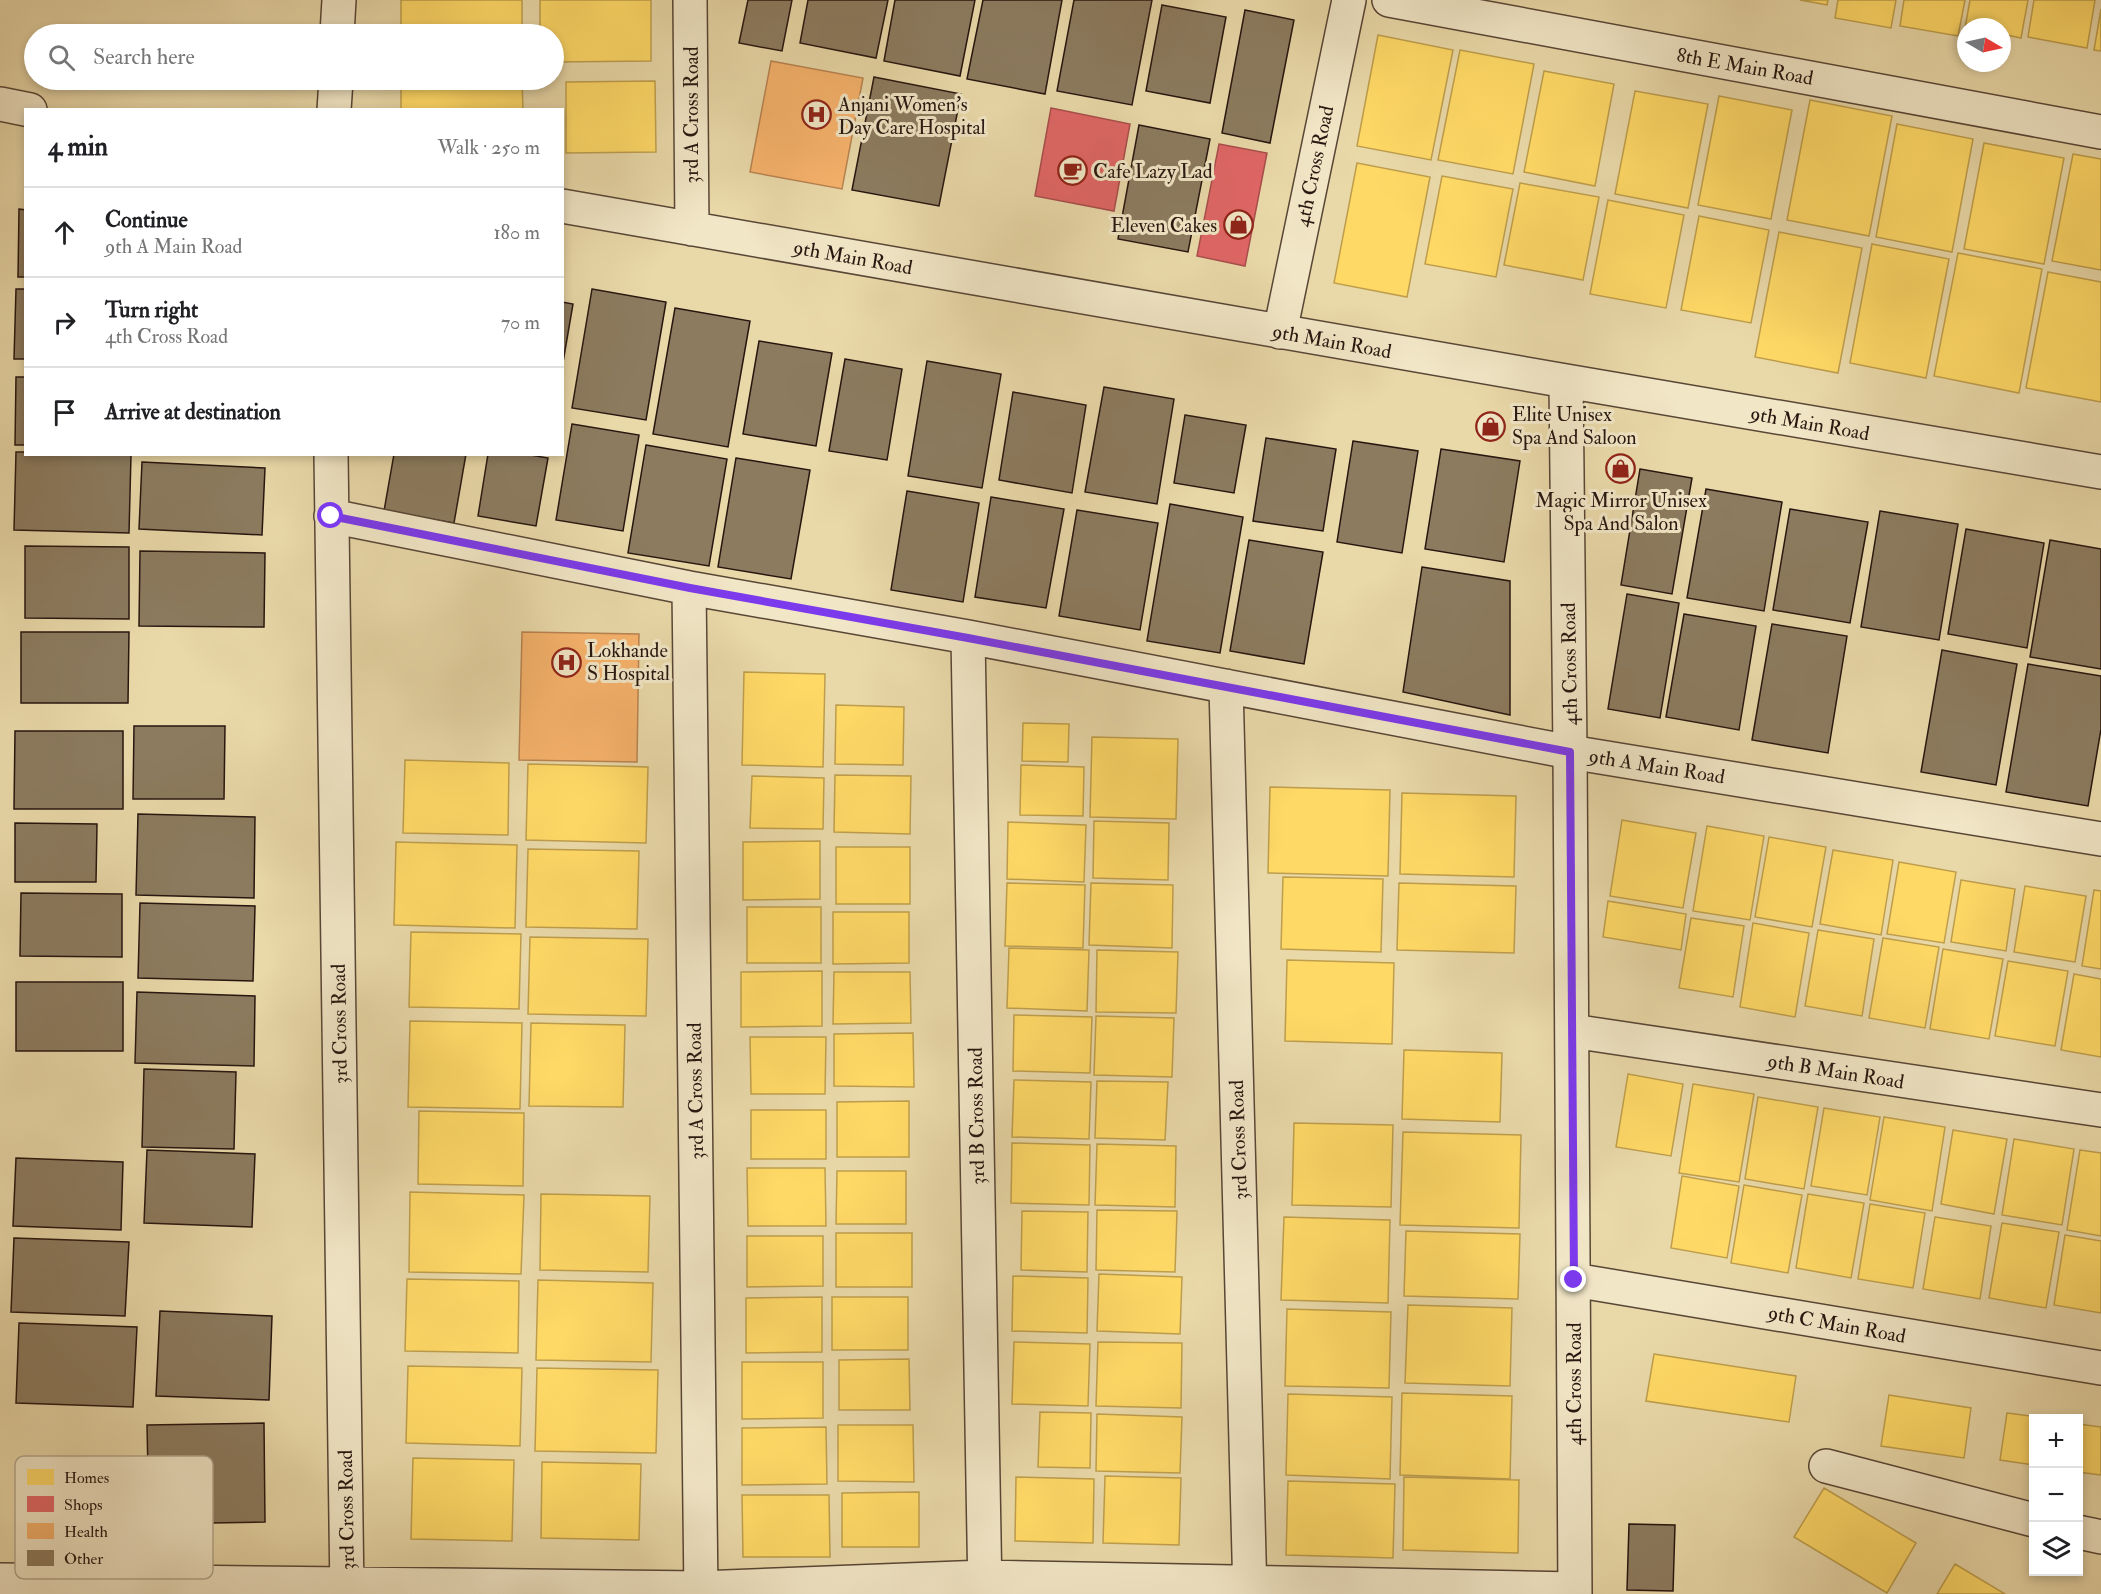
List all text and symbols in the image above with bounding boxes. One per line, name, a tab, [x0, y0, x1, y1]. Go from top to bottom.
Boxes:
north arrow	[1957, 18, 2011, 72]
search box	[24, 24, 564, 90]
icon: search	[45, 41, 78, 74]
street label: 8th E Main Road	[1675, 42, 1815, 91]
text: Search here	[93, 43, 195, 71]
street label: 3rd A Cross Road	[679, 46, 704, 184]
place label: Anjani Women's Day Care Hospital	[837, 92, 986, 141]
hospital icon: Anjani Women's Day Care Hospital	[801, 99, 833, 131]
street label: 4th Cross Road	[1289, 103, 1340, 229]
text: 4 min	[48, 131, 108, 163]
text: Walk · 250 m	[437, 135, 540, 160]
cafe icon: Cafe Lazy Lad	[1056, 155, 1088, 187]
place label: Cafe Lazy Lad	[1093, 159, 1213, 184]
text: Continue	[105, 206, 188, 234]
shop icon: Eleven Cakes	[1222, 209, 1254, 241]
place label: Eleven Cakes	[1111, 213, 1217, 238]
icon: ahead	[48, 216, 81, 249]
text: 180 m	[493, 220, 540, 245]
text: 9th A Main Road	[105, 234, 242, 259]
street label: 9th Main Road	[789, 234, 915, 280]
text: Turn right	[105, 296, 198, 324]
icon: right	[48, 306, 81, 339]
text: 70 m	[501, 310, 540, 335]
street label: 9th Main Road	[1268, 318, 1394, 364]
text: 4th Cross Road	[105, 324, 228, 349]
icon: arrive	[48, 396, 81, 429]
text: Arrive at destination	[105, 398, 281, 426]
street label: 9th Main Road	[1746, 400, 1872, 446]
place label: Elite Unisex Spa And Saloon	[1512, 402, 1637, 451]
shop icon: Elite Unisex Spa And Saloon	[1475, 410, 1507, 442]
shop icon: Magic Mirror Unisex Spa And Salon	[1605, 453, 1637, 485]
place label: Magic Mirror Unisex Spa And Salon	[1535, 488, 1707, 537]
route start	[317, 502, 343, 528]
street label: 4th Cross Road	[1556, 602, 1583, 726]
place label: Lokhande S Hospital	[587, 638, 670, 687]
hospital icon: Lokhande S Hospital	[550, 646, 582, 678]
street label: 9th A Main Road	[1585, 743, 1727, 790]
street label: 3rd Cross Road	[326, 964, 353, 1084]
street label: 3rd A Cross Road	[682, 1022, 709, 1160]
street label: 3rd B Cross Road	[963, 1047, 990, 1185]
street label: 9th B Main Road	[1764, 1048, 1906, 1095]
street label: 3rd Cross Road	[1224, 1079, 1253, 1201]
route end	[1560, 1266, 1586, 1292]
street label: 9th C Main Road	[1764, 1300, 1908, 1349]
street label: 4th Cross Road	[1562, 1322, 1587, 1446]
map controls	[2029, 1414, 2083, 1576]
button: +	[2029, 1414, 2083, 1468]
street label: 3rd Cross Road	[333, 1450, 360, 1570]
legend	[15, 1456, 213, 1579]
text: Homes	[64, 1468, 109, 1488]
button: −	[2029, 1468, 2083, 1522]
text: Shops	[64, 1495, 103, 1516]
text: Health	[64, 1522, 108, 1542]
button: layers	[2029, 1522, 2083, 1576]
text: Other	[64, 1549, 103, 1569]

